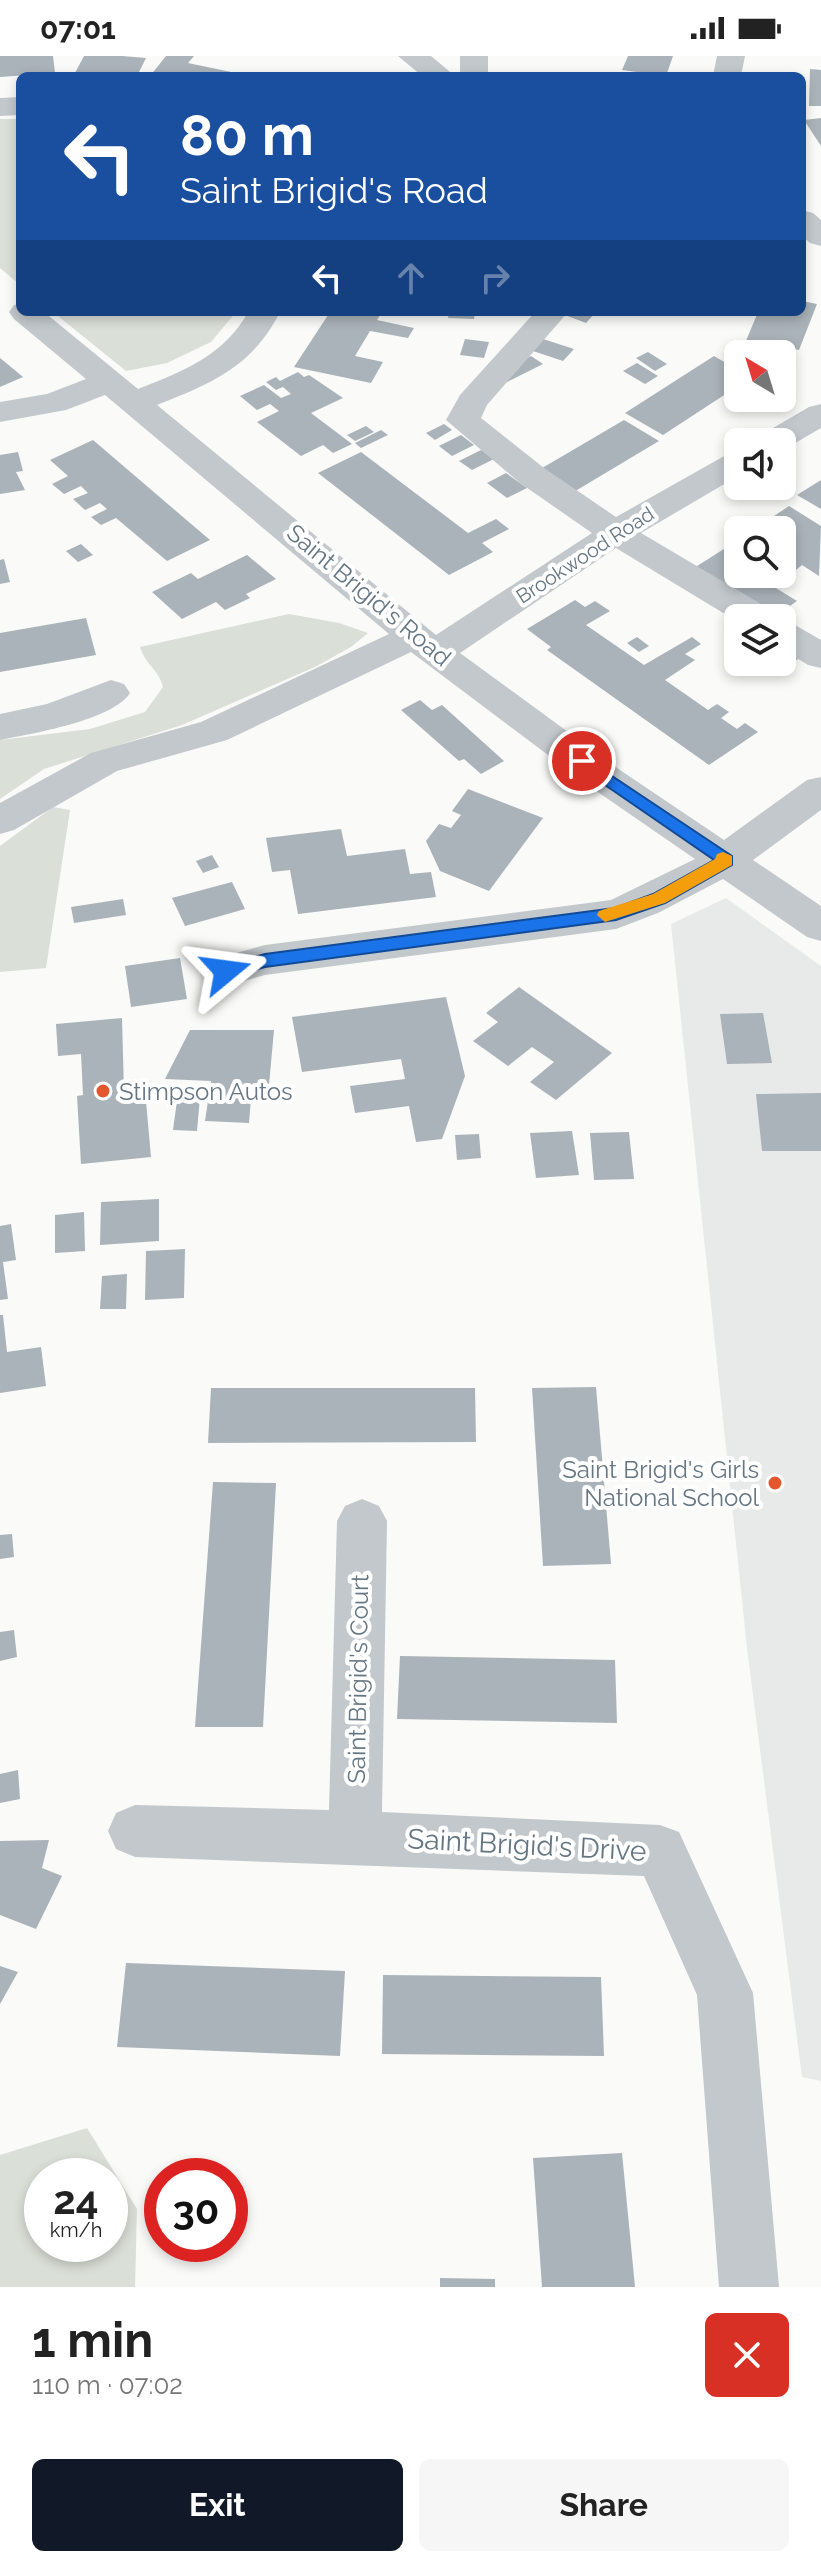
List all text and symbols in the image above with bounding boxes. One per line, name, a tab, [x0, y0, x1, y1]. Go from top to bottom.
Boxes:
text: 07:01	[40, 11, 116, 46]
text: 80 m	[180, 102, 314, 168]
icon: left	[48, 104, 152, 208]
text: Saint Brigid's Road	[180, 169, 488, 211]
icon: left	[305, 256, 349, 300]
icon: ahead	[389, 256, 433, 300]
icon: right	[473, 256, 517, 300]
north arrow	[724, 340, 796, 412]
map controls	[724, 340, 796, 676]
button: sound	[724, 428, 796, 500]
street label: Brookwood Road	[512, 501, 658, 609]
button: search	[724, 516, 796, 588]
street label: Saint Brigid's Road	[281, 518, 457, 672]
button: layers	[724, 604, 796, 676]
pin	[548, 727, 616, 795]
icon: arrive	[560, 739, 604, 783]
position arrow	[184, 929, 268, 1013]
place label: Stimpson Autos	[119, 1077, 293, 1106]
marker: Stimpson Autos	[94, 1082, 112, 1100]
place label: Saint Brigid's Girls National School	[562, 1455, 759, 1512]
marker: Saint Brigid's Girls National School	[766, 1474, 784, 1492]
street label: Saint Brigid's Court	[342, 1574, 374, 1784]
street label: Saint Brigid's Drive	[407, 1822, 647, 1868]
speed limit sign: 30	[144, 2158, 248, 2262]
text: 24	[53, 2176, 99, 2223]
text: km/h	[50, 2218, 102, 2242]
text: 1 min	[32, 2312, 153, 2368]
button: close	[705, 2313, 789, 2397]
text: 110 m · 07:02	[32, 2370, 183, 2400]
button: Exit	[32, 2459, 403, 2551]
button: Share	[419, 2459, 789, 2551]

